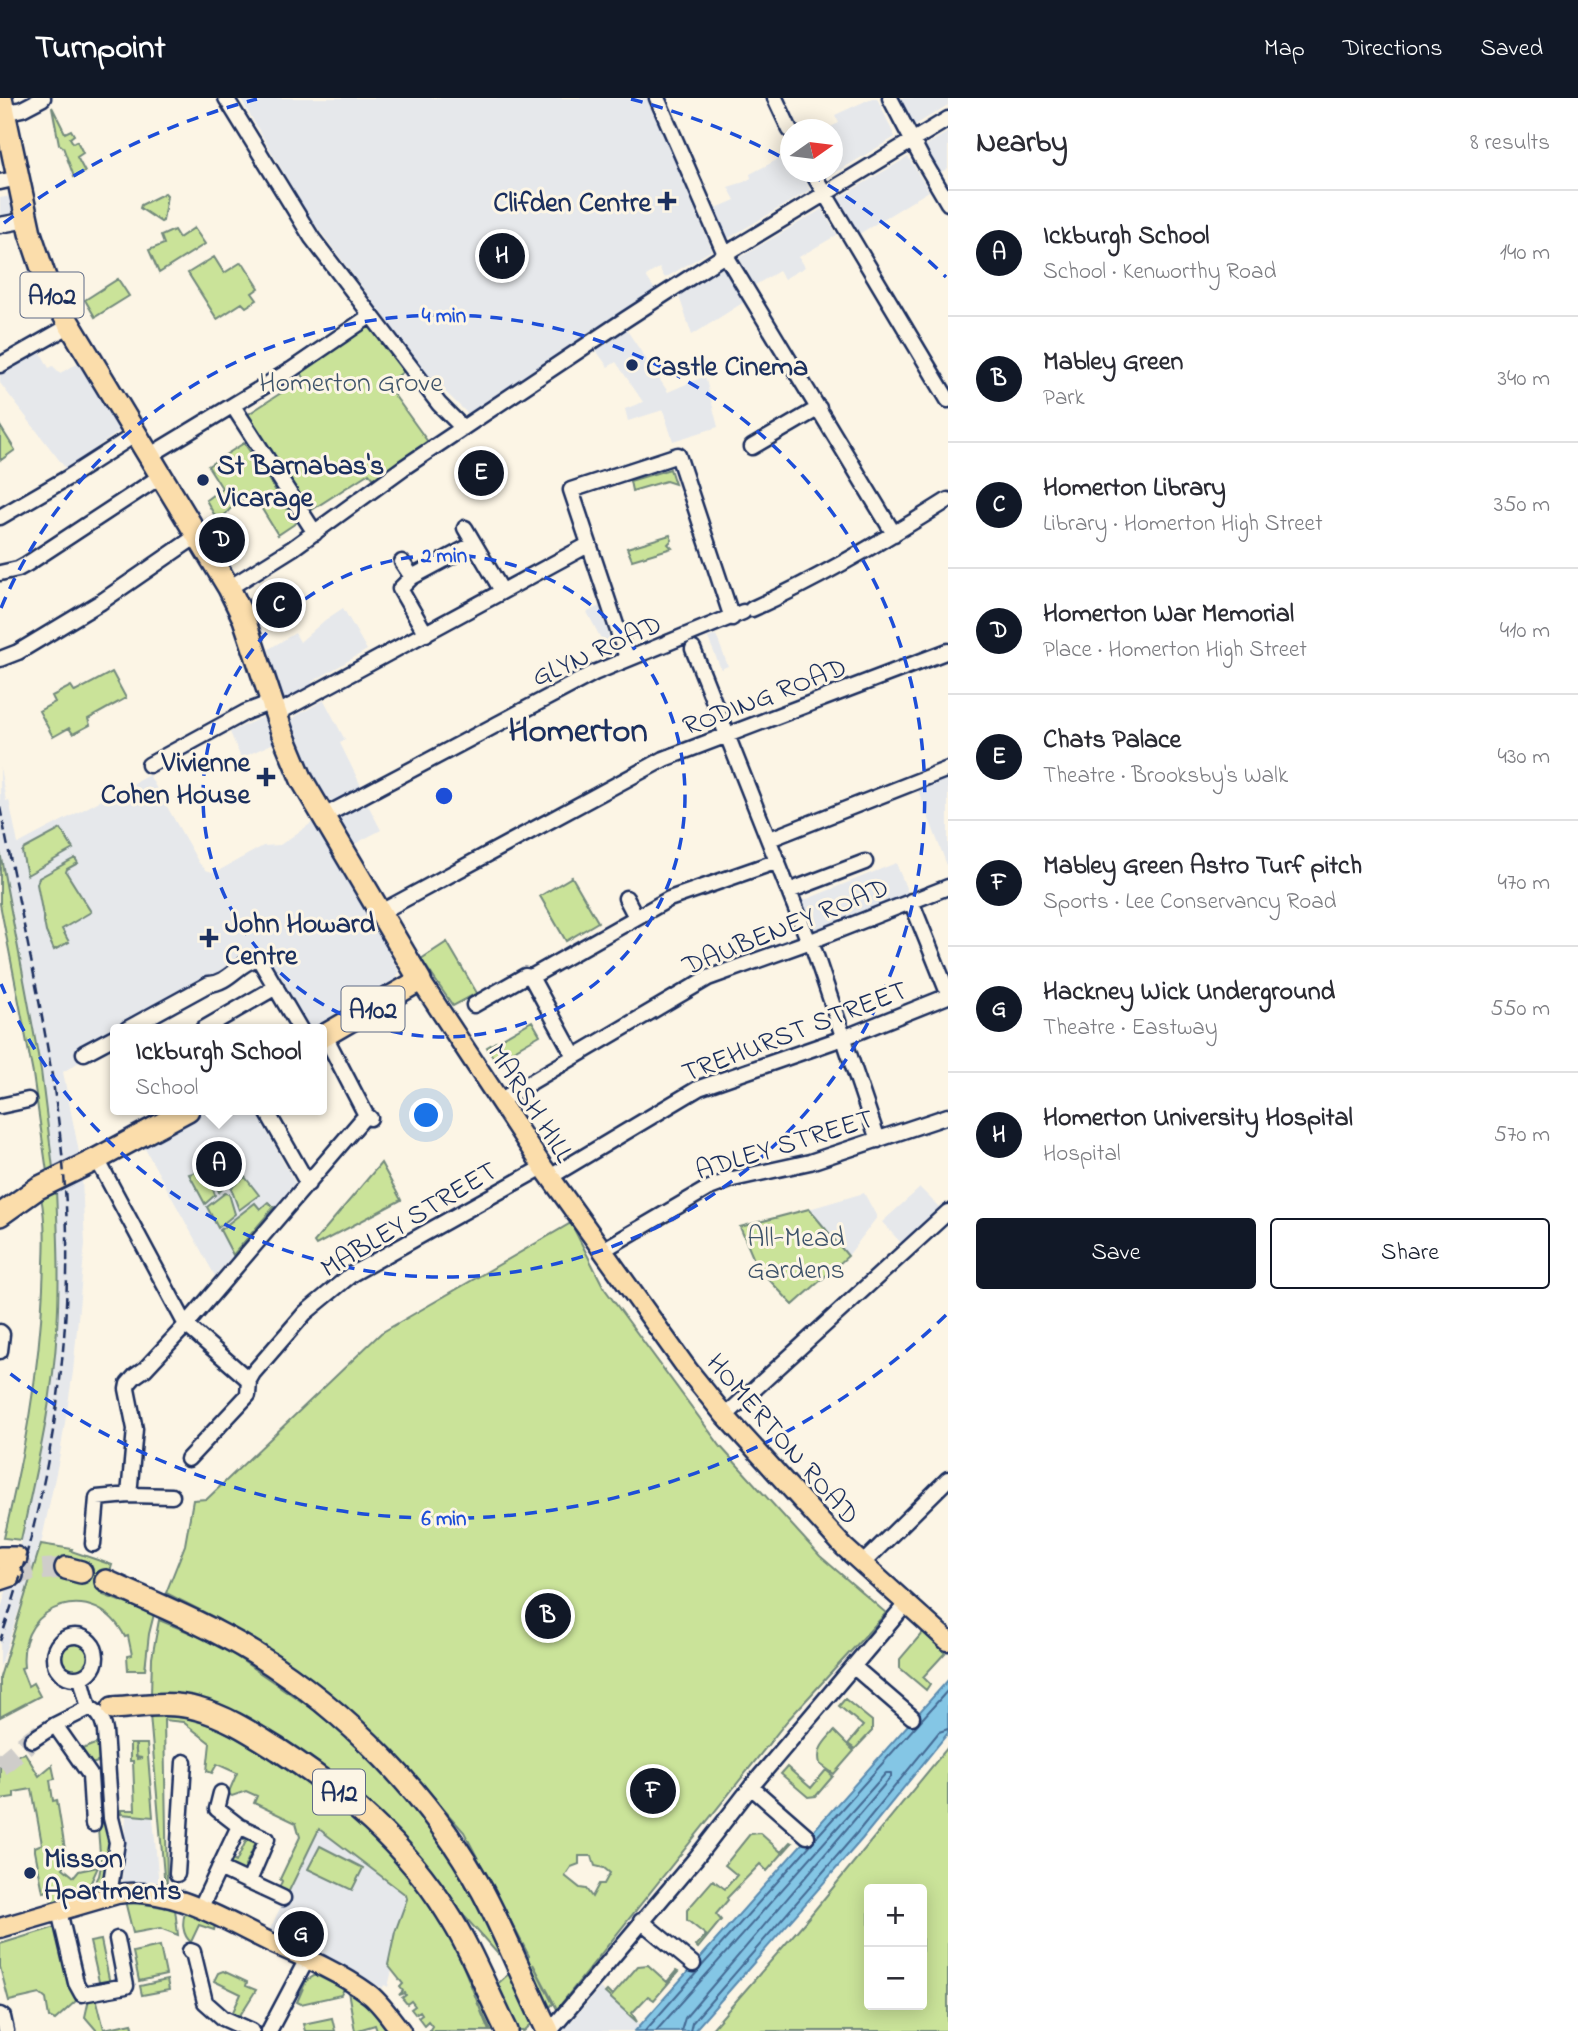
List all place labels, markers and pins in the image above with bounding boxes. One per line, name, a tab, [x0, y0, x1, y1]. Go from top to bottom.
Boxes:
place label: Clifden Centre	[493, 184, 652, 225]
marker: Clifden Centre	[657, 191, 677, 211]
pin: H	[479, 230, 525, 282]
place label: Castle Cinema	[646, 348, 808, 389]
marker: Castle Cinema	[624, 357, 640, 373]
place label: St Barnabas's Vicarage	[216, 447, 384, 521]
pin: E	[458, 447, 504, 499]
marker: St Barnabas's Vicarage	[195, 472, 211, 488]
pin: D	[199, 514, 245, 566]
pin: C	[256, 579, 302, 631]
place label: Vivienne Cohen House	[101, 744, 251, 817]
marker: Vivienne Cohen House	[256, 767, 276, 787]
centre of rings	[432, 784, 456, 808]
place label: John Howard Centre	[225, 905, 375, 978]
marker: John Howard Centre	[199, 928, 219, 948]
pin: A	[196, 1138, 242, 1190]
pin: B	[525, 1590, 571, 1642]
pin: F	[630, 1765, 676, 1817]
place label: Misson Apartments	[44, 1840, 181, 1913]
marker: Misson Apartments	[22, 1865, 38, 1881]
pin: G	[278, 1908, 324, 1960]

